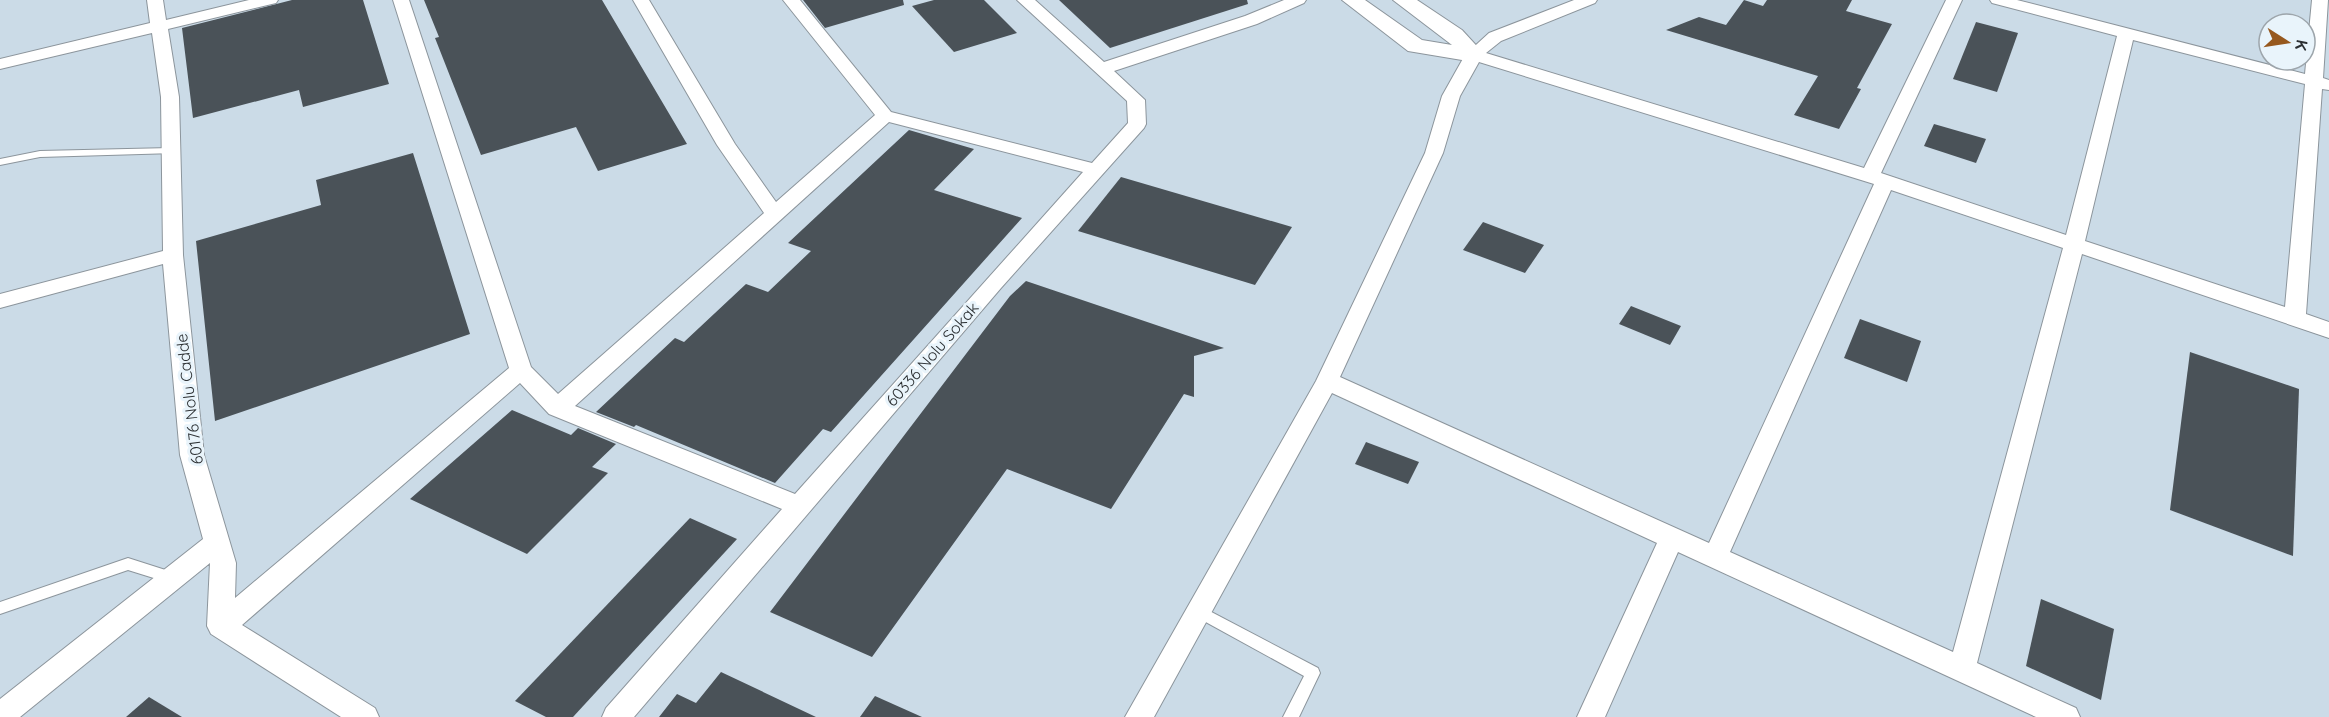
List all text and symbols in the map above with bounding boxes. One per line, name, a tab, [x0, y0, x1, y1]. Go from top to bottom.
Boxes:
north arrow	[2257, 12, 2317, 72]
text: K	[2291, 38, 2313, 52]
street label: 60336 Nolu Sokak	[881, 298, 983, 410]
street label: 60176 Nolu Cadde	[171, 332, 207, 466]

